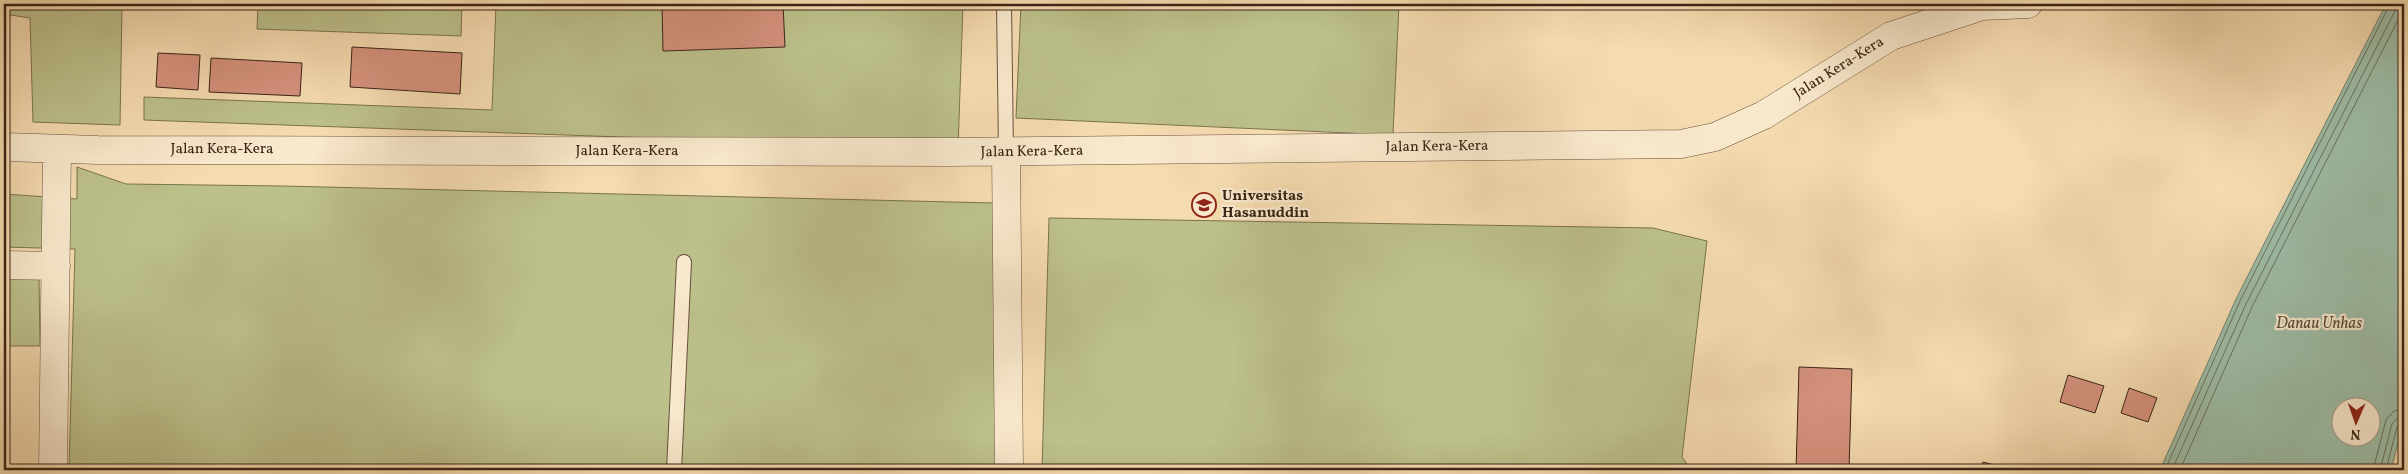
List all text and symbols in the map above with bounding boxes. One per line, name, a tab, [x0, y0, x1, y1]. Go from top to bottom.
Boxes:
street label: Jalan Kera-Kera	[1790, 32, 1888, 104]
street label: Jalan Kera-Kera	[1385, 136, 1489, 158]
street label: Jalan Kera-Kera	[170, 139, 274, 160]
street label: Jalan Kera-Kera	[575, 141, 679, 162]
street label: Jalan Kera-Kera	[980, 141, 1084, 163]
place label: Universitas Hasanuddin	[1222, 186, 1309, 224]
school or university icon: Universitas Hasanuddin	[1191, 192, 1217, 218]
water label: Danau Unhas	[2276, 313, 2362, 335]
north arrow	[2330, 396, 2380, 446]
text: N	[2350, 424, 2361, 443]

